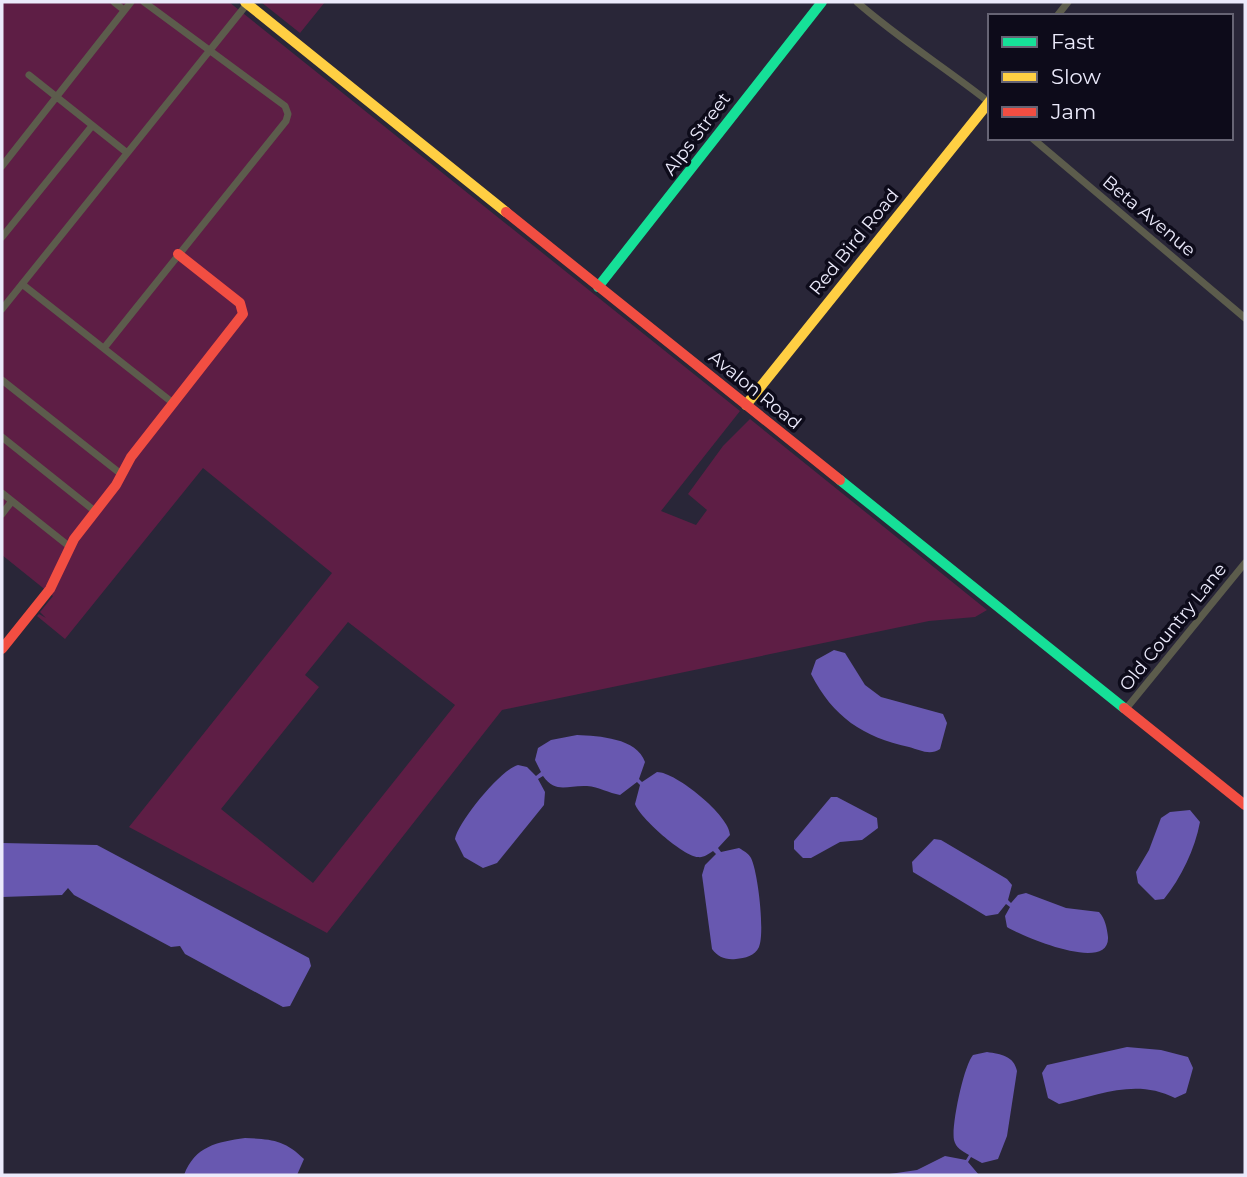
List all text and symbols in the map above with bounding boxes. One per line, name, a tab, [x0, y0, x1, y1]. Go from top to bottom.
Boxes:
legend	[988, 14, 1233, 140]
text: Fast	[1051, 29, 1095, 54]
text: Slow	[1051, 64, 1101, 89]
street label: Alps Street	[659, 88, 735, 180]
text: Jam	[1050, 99, 1096, 124]
street label: Beta Avenue	[1098, 171, 1200, 261]
street label: Red Bird Road	[804, 184, 904, 300]
street label: Avalon Road	[704, 346, 806, 434]
street label: Old Country Lane	[1115, 559, 1231, 695]

